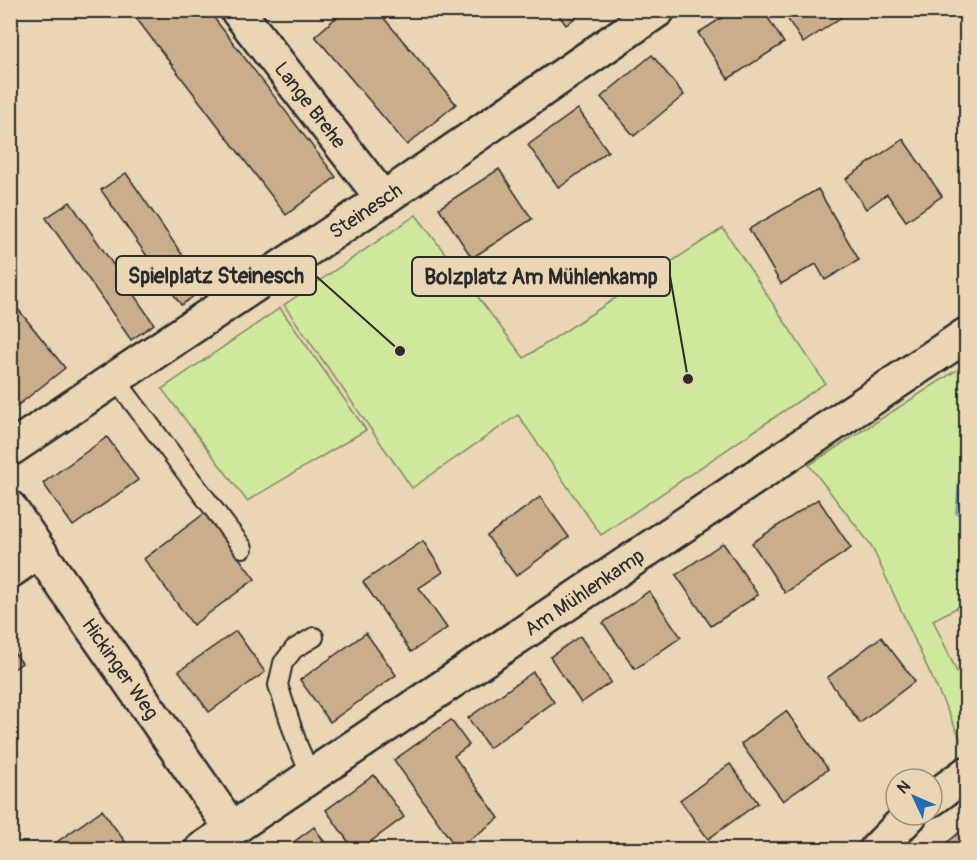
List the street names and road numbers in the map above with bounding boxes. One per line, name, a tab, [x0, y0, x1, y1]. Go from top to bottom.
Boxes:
street label: Lange Brehe	[269, 57, 351, 154]
street label: Steinesch	[324, 178, 407, 245]
street label: Am Mühlenkamp	[520, 543, 649, 642]
street label: Hickinger Weg	[76, 613, 164, 724]

